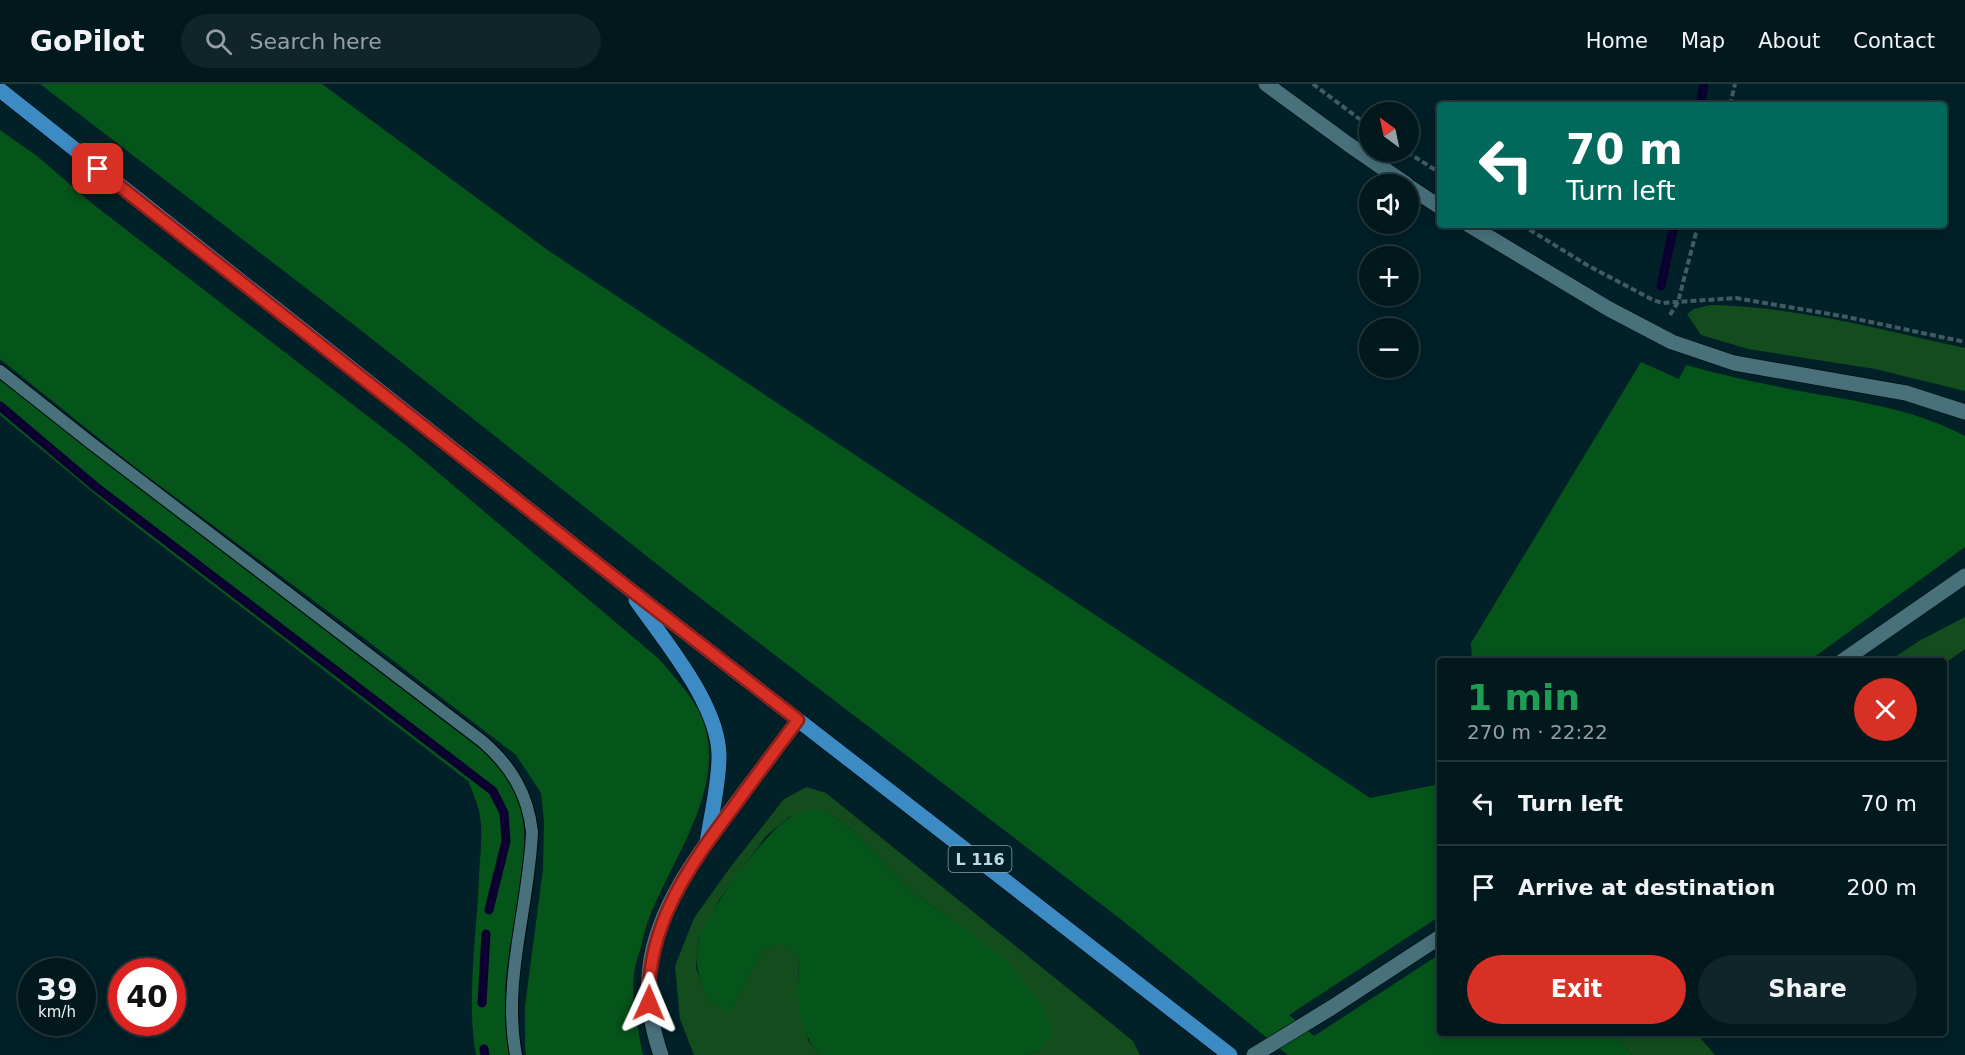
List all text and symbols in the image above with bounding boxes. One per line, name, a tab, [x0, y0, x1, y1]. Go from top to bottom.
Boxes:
search box	[181, 14, 601, 68]
text: GoPilot	[30, 25, 145, 58]
icon: search	[202, 25, 235, 58]
text: Search here	[250, 29, 382, 54]
text: Home	[1586, 29, 1648, 53]
text: Map	[1681, 29, 1725, 53]
text: About	[1758, 29, 1820, 53]
text: Contact	[1853, 29, 1935, 53]
north arrow	[1359, 102, 1419, 162]
map controls	[1359, 102, 1419, 378]
text: 70 m	[1566, 125, 1683, 174]
icon: left	[1467, 126, 1545, 204]
pin	[72, 143, 123, 194]
icon: arrive	[81, 152, 114, 185]
button: sound	[1359, 174, 1419, 234]
text: Turn left	[1566, 175, 1676, 206]
button: +	[1359, 246, 1419, 306]
button: −	[1359, 318, 1419, 378]
text: 1 min	[1467, 677, 1580, 718]
button: close	[1854, 678, 1917, 741]
text: 270 m · 22:22	[1467, 720, 1608, 744]
icon: left	[1467, 787, 1500, 820]
text: Turn left	[1518, 791, 1623, 816]
text: 70 m	[1861, 791, 1917, 816]
road number: L 116	[948, 846, 1012, 872]
icon: arrive	[1467, 871, 1500, 904]
text: Arrive at destination	[1518, 875, 1775, 900]
text: 200 m	[1847, 875, 1917, 900]
button: Exit	[1467, 955, 1686, 1024]
button: Share	[1698, 955, 1917, 1024]
speed limit sign: 40	[108, 958, 186, 1036]
position arrow	[617, 971, 681, 1035]
text: 39	[36, 972, 78, 1007]
text: km/h	[38, 1003, 76, 1021]

